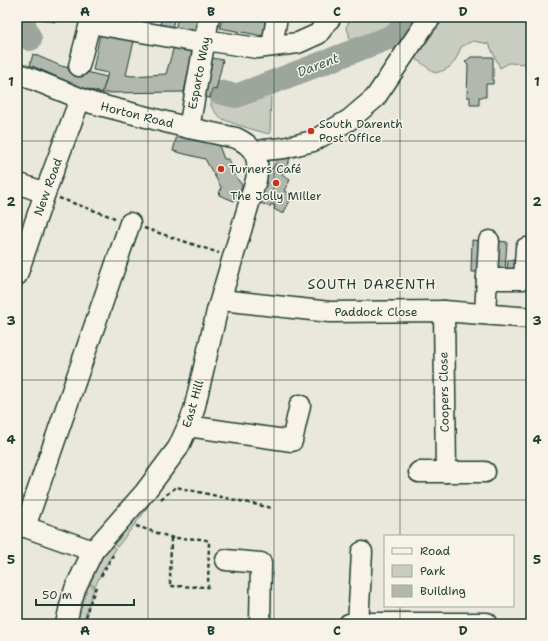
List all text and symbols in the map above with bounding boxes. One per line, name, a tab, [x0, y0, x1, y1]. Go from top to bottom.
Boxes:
text: A	[80, 3, 90, 20]
text: B	[207, 3, 215, 20]
text: C	[333, 3, 341, 20]
text: D	[458, 3, 468, 20]
street label: Esparto Way	[184, 35, 214, 111]
water label: Darent	[295, 49, 341, 81]
text: 1	[8, 73, 14, 90]
text: 1	[534, 73, 540, 90]
street label: Horton Road	[99, 98, 176, 132]
place label: South Darenth Post Office	[319, 116, 403, 146]
marker: South Darenth Post Office	[306, 126, 316, 136]
street label: New Road	[30, 156, 66, 218]
place label: Turners Café	[229, 161, 302, 177]
marker: Turners Café	[216, 164, 226, 174]
marker: The Jolly Miller	[271, 178, 281, 188]
place label: The Jolly Miller	[230, 188, 322, 204]
text: 2	[6, 193, 16, 210]
text: 2	[532, 193, 542, 210]
district label: SOUTH DARENTH	[307, 275, 437, 293]
street label: Paddock Close	[334, 304, 418, 320]
text: 3	[6, 312, 16, 329]
text: 3	[532, 312, 542, 329]
street label: Coopers Close	[435, 351, 453, 432]
street label: East Hill	[179, 378, 208, 430]
text: 4	[6, 431, 16, 448]
text: 4	[532, 431, 542, 448]
legend	[384, 535, 514, 607]
text: Road	[420, 543, 451, 559]
text: 5	[7, 551, 15, 568]
text: 5	[533, 551, 541, 568]
text: Park	[420, 563, 446, 579]
scale bar	[36, 581, 134, 607]
text: Building	[420, 583, 466, 599]
text: 50 m	[42, 587, 72, 603]
text: A	[80, 622, 90, 639]
text: B	[207, 622, 215, 639]
text: C	[333, 622, 341, 639]
text: D	[458, 622, 468, 639]

